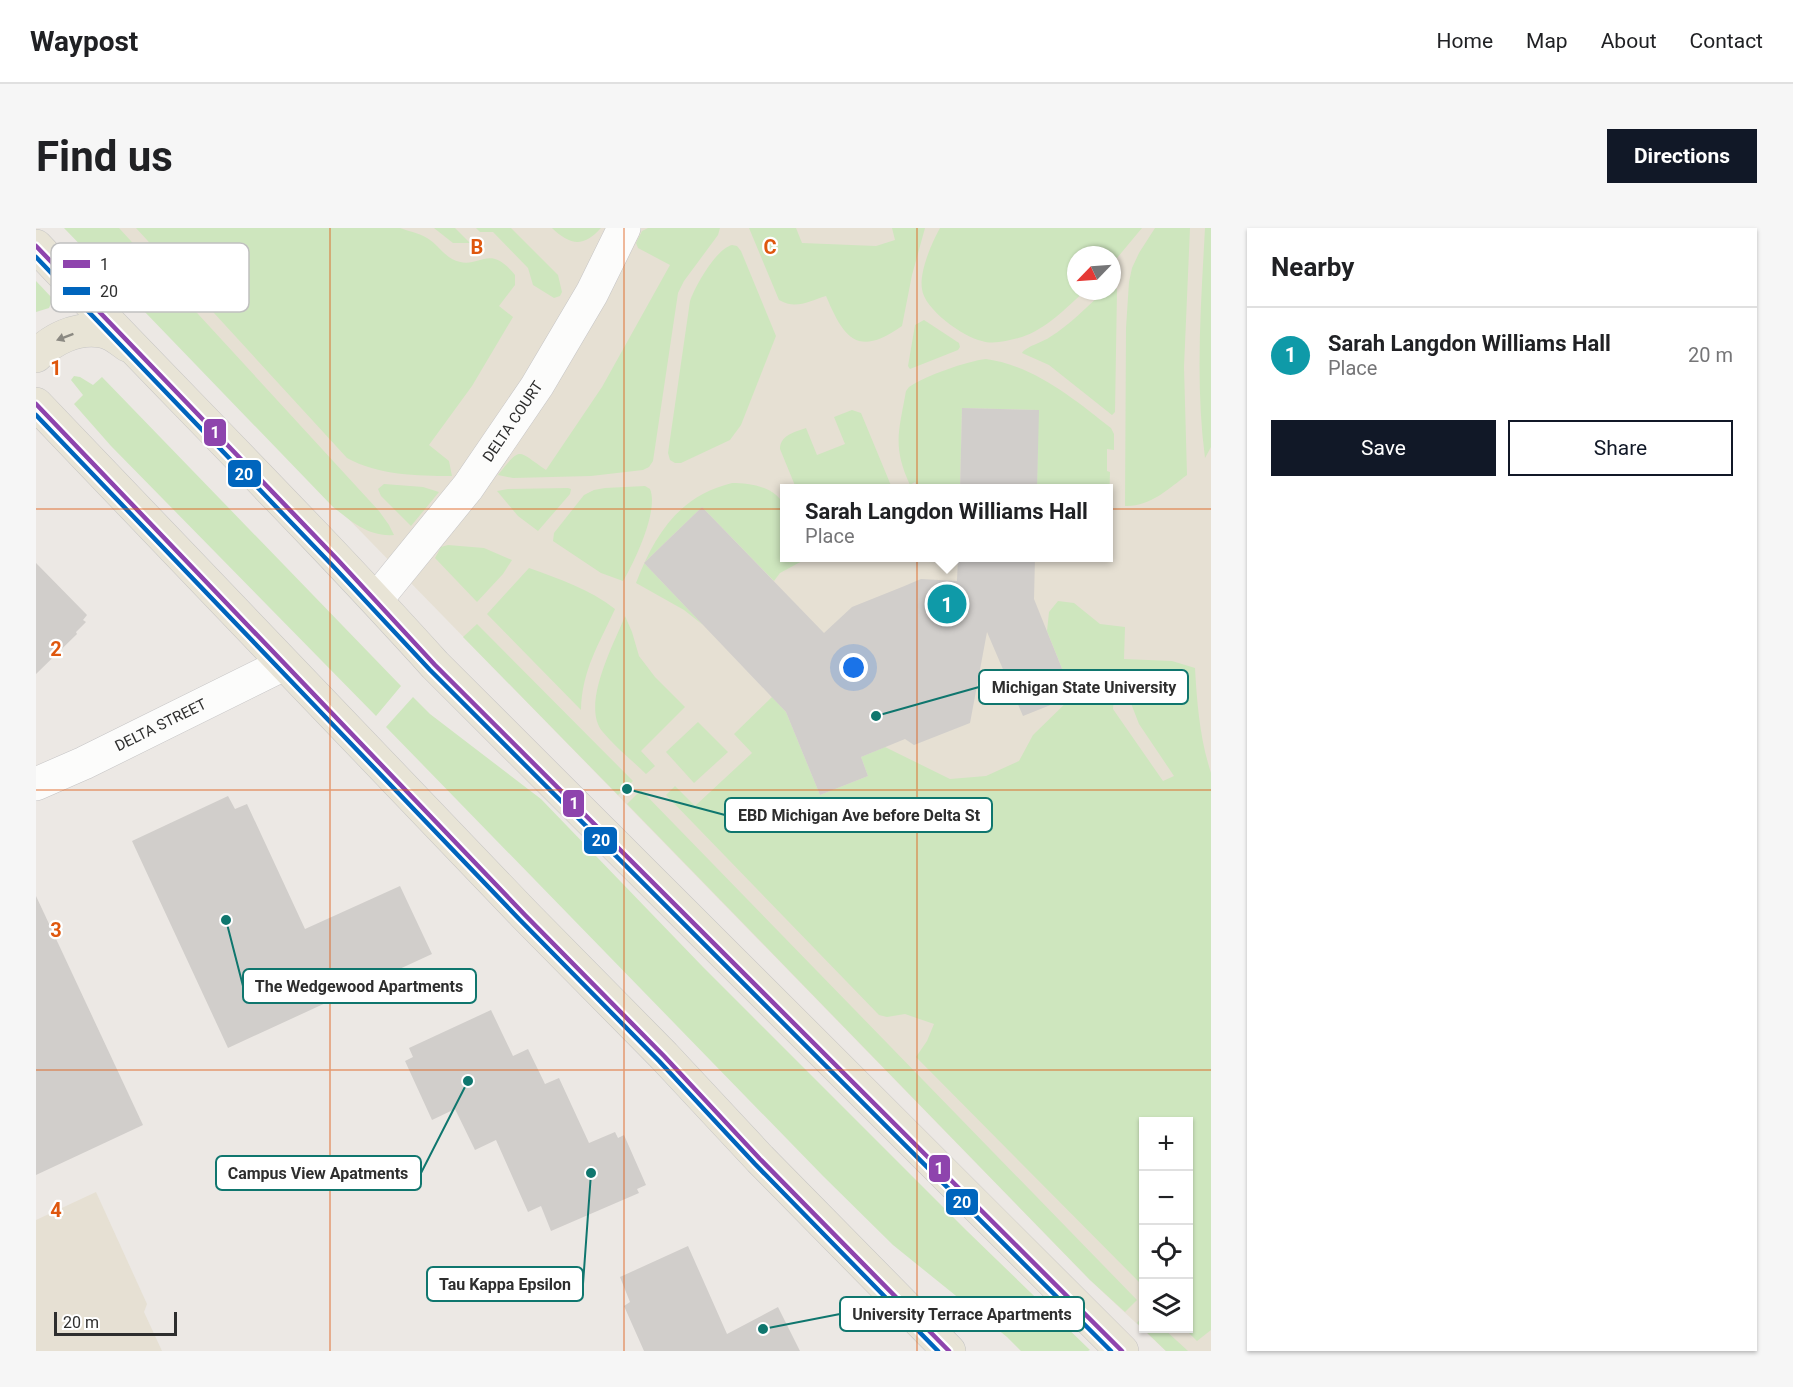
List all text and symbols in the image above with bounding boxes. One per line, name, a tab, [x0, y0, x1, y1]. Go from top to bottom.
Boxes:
text: Waypost	[30, 25, 138, 58]
text: Home	[1437, 29, 1493, 53]
text: Map	[1526, 29, 1568, 53]
text: About	[1601, 29, 1657, 53]
text: Contact	[1690, 29, 1763, 53]
button: Directions	[1607, 129, 1757, 183]
text: Find us	[36, 132, 173, 181]
text: B	[471, 235, 483, 259]
text: C	[763, 235, 777, 259]
legend	[51, 243, 249, 312]
north arrow	[1067, 246, 1121, 300]
text: Nearby	[1271, 252, 1354, 282]
text: 1	[100, 255, 109, 274]
text: 20	[100, 282, 118, 301]
text: Sarah Langdon Williams Hall	[1328, 331, 1611, 356]
one-way arrow	[56, 333, 74, 342]
text: 1	[1285, 343, 1296, 367]
text: 20 m	[1688, 343, 1733, 367]
text: 1	[50, 356, 62, 380]
text: Place	[1328, 356, 1377, 380]
street label: DELTA COURT	[479, 378, 547, 465]
line badge: 1	[203, 418, 227, 447]
button: Save	[1271, 420, 1496, 476]
button: Share	[1508, 420, 1733, 476]
text: 1	[210, 423, 220, 442]
line badge: 20	[227, 459, 262, 488]
text: 20	[235, 465, 253, 484]
popup	[780, 484, 1113, 562]
text: Sarah Langdon Williams Hall	[805, 499, 1088, 524]
text: Place	[805, 524, 855, 548]
pin: 1	[928, 582, 966, 626]
text: 2	[50, 637, 62, 661]
your location	[839, 653, 868, 682]
callout: Michigan State University	[979, 670, 1188, 704]
text: Michigan State University	[992, 678, 1177, 697]
street label: DELTA STREET	[112, 695, 209, 755]
line badge: 1	[562, 789, 585, 818]
text: 1	[569, 794, 579, 813]
callout: EBD Michigan Ave before Delta St	[725, 798, 992, 832]
text: EBD Michigan Ave before Delta St	[738, 806, 981, 825]
line badge: 20	[583, 826, 618, 855]
text: 20	[592, 831, 610, 850]
text: 3	[50, 918, 62, 942]
callout: The Wedgewood Apartments	[243, 969, 476, 1003]
text: The Wedgewood Apartments	[255, 977, 463, 996]
map controls	[1139, 1117, 1193, 1333]
button: +	[1139, 1117, 1193, 1171]
line badge: 1	[928, 1154, 951, 1183]
callout: Campus View Apatments	[216, 1156, 421, 1190]
text: 1	[934, 1159, 944, 1178]
text: Campus View Apatments	[228, 1164, 408, 1183]
button: −	[1139, 1171, 1193, 1225]
line badge: 20	[945, 1188, 979, 1216]
text: 20	[953, 1193, 971, 1212]
text: 4	[50, 1198, 62, 1222]
button: locate	[1139, 1225, 1193, 1279]
callout: Tau Kappa Epsilon	[427, 1267, 583, 1301]
text: Tau Kappa Epsilon	[439, 1275, 571, 1294]
button: layers	[1139, 1279, 1193, 1333]
callout: University Terrace Apartments	[840, 1297, 1084, 1331]
text: University Terrace Apartments	[852, 1305, 1072, 1324]
scale bar	[54, 1309, 177, 1336]
text: 20 m	[63, 1313, 99, 1332]

